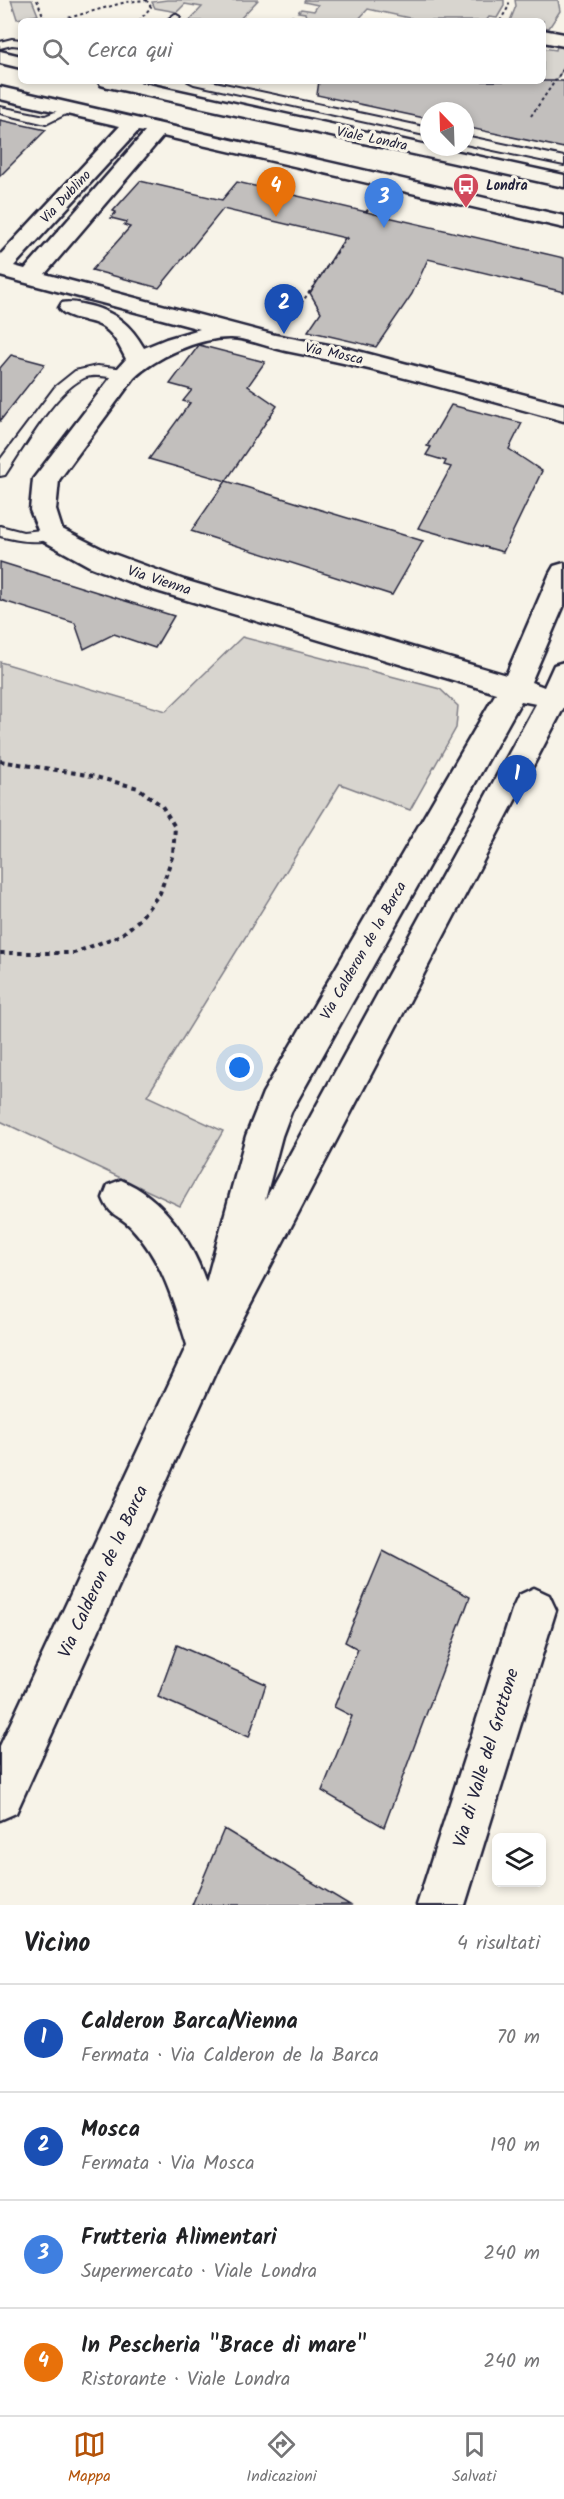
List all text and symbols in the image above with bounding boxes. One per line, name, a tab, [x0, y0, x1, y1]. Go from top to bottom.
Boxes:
search box	[18, 18, 546, 84]
text: Cerca qui	[87, 34, 173, 69]
icon: search	[39, 35, 72, 68]
north arrow	[420, 102, 474, 156]
street label: Viale Londra	[334, 121, 410, 157]
street label: Via Dublino	[35, 165, 97, 229]
pin: 4	[256, 168, 296, 217]
bus stop icon: Londra	[451, 171, 481, 209]
place label: Londra	[486, 175, 528, 197]
pin: 3	[364, 178, 404, 228]
pin: 2	[264, 284, 304, 334]
street label: Via Mosca	[303, 337, 365, 371]
street label: Via Vienna	[124, 559, 194, 603]
pin: 1	[498, 756, 536, 805]
street label: Via Calderon de la Barca	[314, 877, 414, 1025]
your location	[225, 1053, 254, 1082]
street label: Via Calderon de la Barca	[51, 1481, 157, 1663]
street label: Via di Valle del Grottone	[446, 1665, 528, 1851]
map controls	[492, 1833, 546, 1887]
button: layers	[492, 1833, 546, 1887]
text: Vicino	[24, 1923, 90, 1965]
text: 4 risultati	[457, 1928, 540, 1960]
text: Calderon Barca/Vienna	[81, 2005, 298, 2040]
text: 1	[40, 2022, 47, 2054]
text: 70 m	[497, 2022, 540, 2054]
text: Fermata · Via Calderon de la Barca	[81, 2040, 379, 2072]
text: Mosca	[81, 2113, 140, 2148]
text: 2	[38, 2130, 49, 2162]
text: 190 m	[490, 2130, 540, 2162]
text: Fermata · Via Mosca	[81, 2148, 255, 2180]
text: Frutteria Alimentari	[81, 2221, 277, 2256]
text: 3	[38, 2238, 49, 2270]
text: 240 m	[483, 2238, 540, 2270]
text: Supermercato · Viale Londra	[81, 2256, 317, 2288]
text: In Pescheria "Brace di mare"	[81, 2329, 367, 2364]
text: 4	[38, 2346, 49, 2378]
text: 240 m	[483, 2346, 540, 2378]
text: Ristorante · Viale Londra	[81, 2364, 290, 2396]
tab: Mappa	[68, 2428, 111, 2489]
tab: Indicazioni	[246, 2428, 317, 2489]
tab: Salvati	[452, 2428, 496, 2489]

